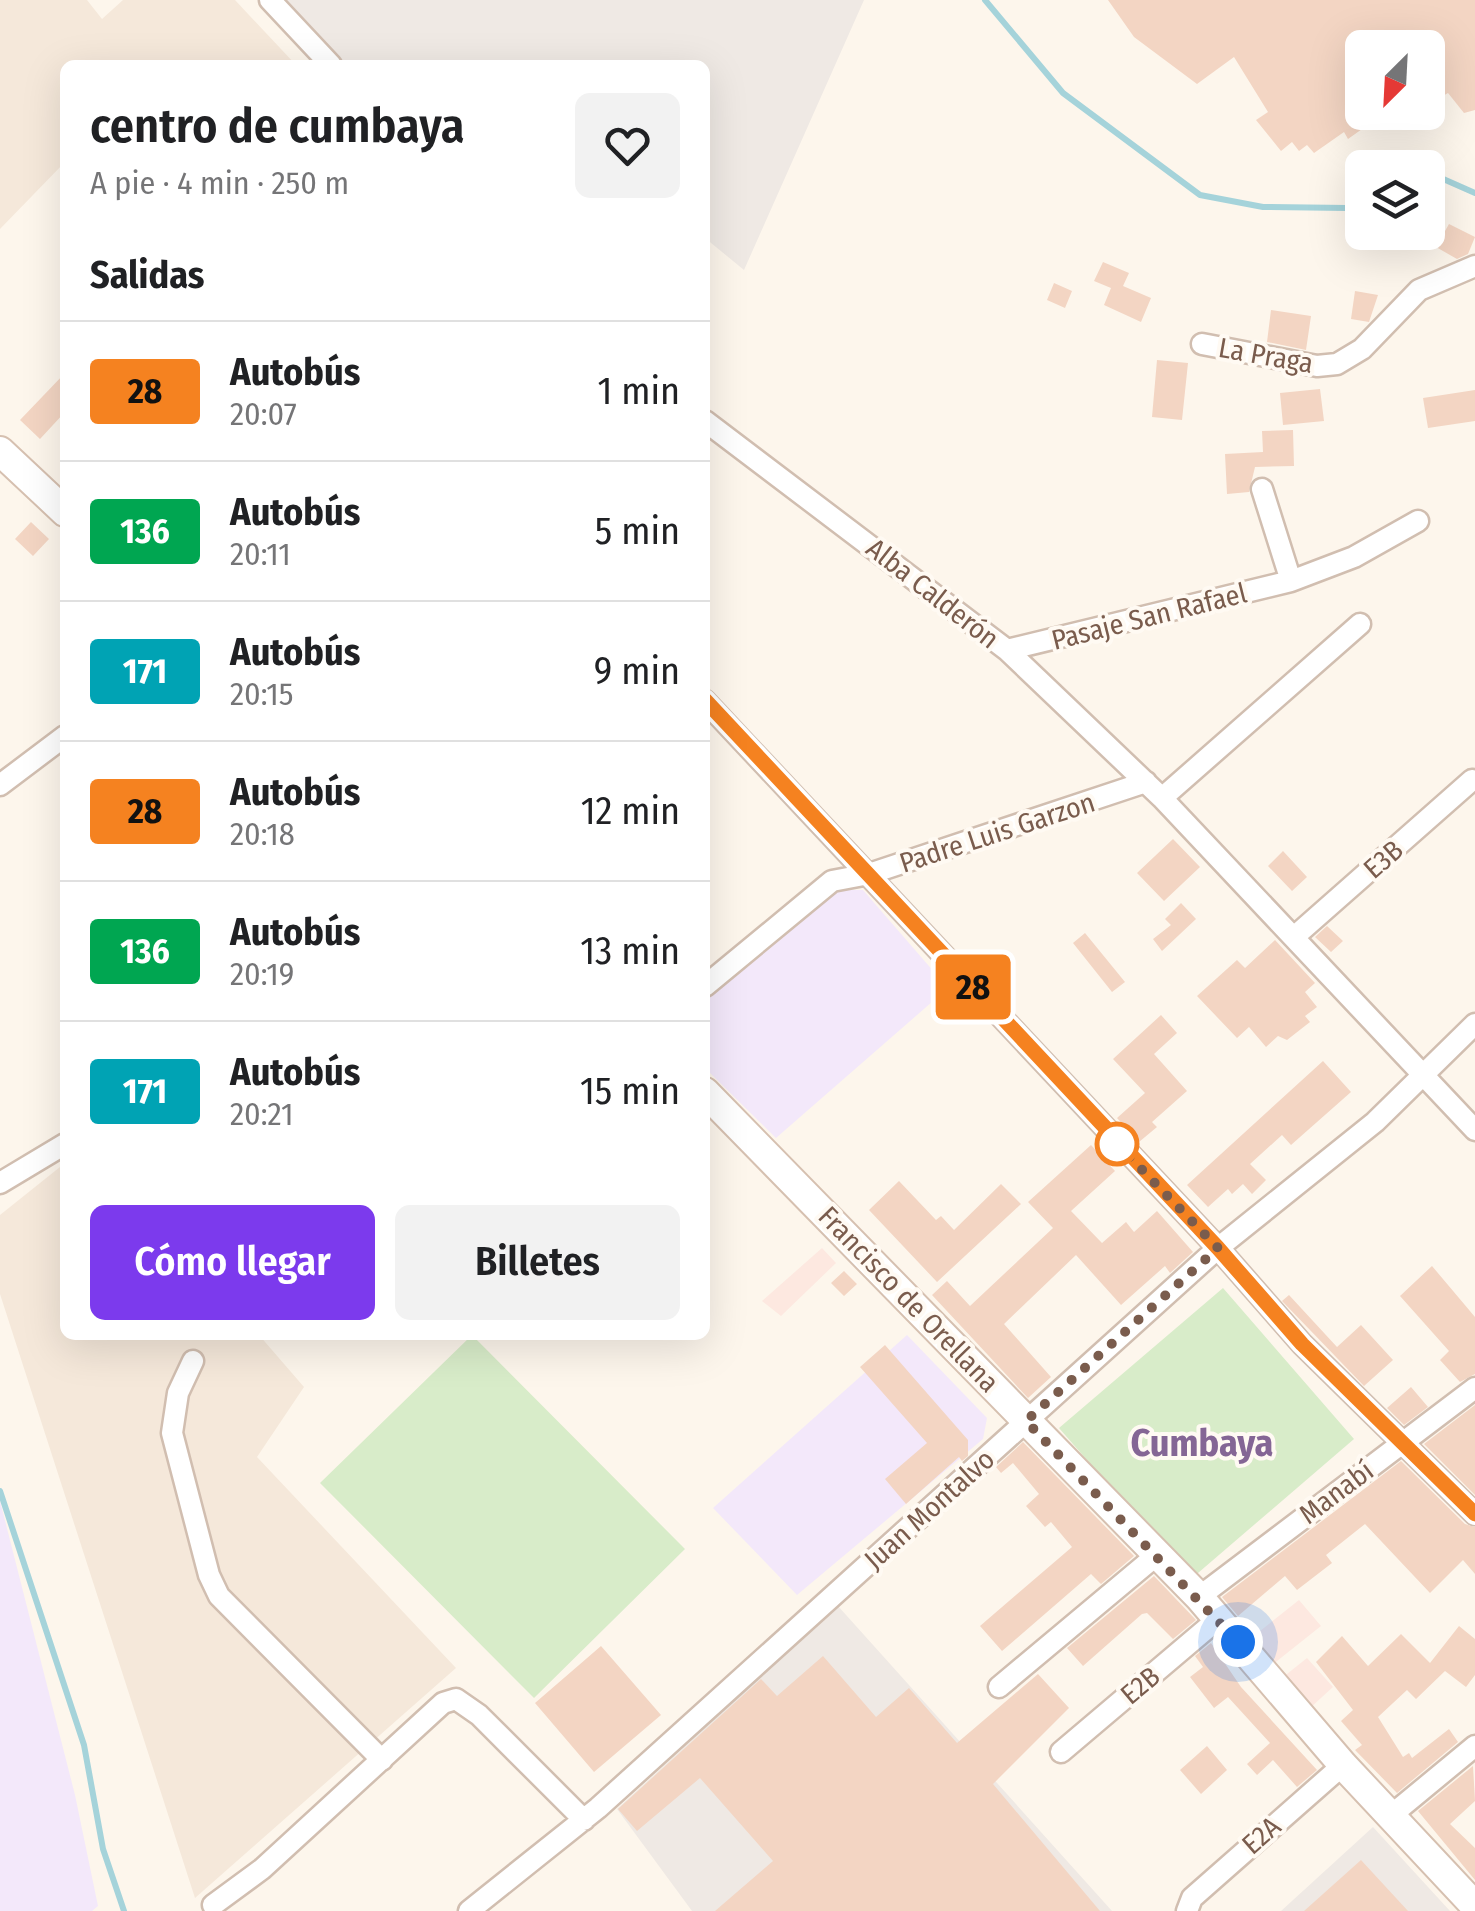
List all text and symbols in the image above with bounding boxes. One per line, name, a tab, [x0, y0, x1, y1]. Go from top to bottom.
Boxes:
north arrow	[1345, 30, 1445, 130]
map controls	[1345, 30, 1445, 250]
button: heart	[575, 93, 680, 198]
text: centro de cumbaya	[90, 97, 465, 155]
button: layers	[1345, 150, 1445, 250]
text: A pie · 4 min · 250 m	[90, 164, 349, 202]
text: Salidas	[90, 252, 205, 298]
street label: La Praga	[1216, 331, 1316, 380]
text: Autobús	[230, 349, 360, 395]
text: 1 min	[597, 368, 680, 414]
text: 28	[128, 370, 162, 412]
text: 20:07	[230, 395, 297, 433]
text: Autobús	[230, 489, 360, 535]
text: 5 min	[595, 508, 680, 554]
text: 136	[120, 510, 170, 552]
street label: Alba Calderón	[860, 531, 1006, 655]
text: 20:11	[230, 535, 291, 573]
street label: Pasaje San Rafael	[1048, 576, 1250, 657]
text: Autobús	[230, 629, 360, 675]
text: 9 min	[594, 648, 680, 694]
text: 171	[123, 650, 167, 692]
text: 20:15	[230, 675, 293, 713]
text: Autobús	[230, 769, 360, 815]
street label: Padre Luis Garzon	[895, 785, 1099, 880]
text: 12 min	[581, 788, 680, 834]
text: 28	[128, 790, 162, 832]
text: 20:18	[230, 815, 295, 853]
street label: E3B	[1357, 833, 1410, 885]
text: Autobús	[230, 909, 360, 955]
text: 13 min	[580, 928, 680, 974]
text: 136	[120, 930, 170, 972]
line badge: 28	[928, 954, 1018, 1020]
text: 20:19	[230, 955, 294, 993]
text: 28	[956, 966, 990, 1008]
text: Autobús	[230, 1049, 360, 1095]
text: 15 min	[580, 1068, 680, 1114]
text: 171	[123, 1070, 167, 1112]
text: 20:21	[230, 1095, 293, 1133]
unlabelled marker	[1096, 1123, 1138, 1165]
street label: Francisco de Orellana	[812, 1200, 1006, 1399]
button: Cómo llegar	[90, 1205, 375, 1320]
button: Billetes	[395, 1205, 680, 1320]
district label: Cumbaya	[1131, 1420, 1274, 1466]
street label: Juan Montalvo	[858, 1442, 1001, 1576]
street label: Manabí	[1293, 1454, 1380, 1531]
your location	[1213, 1617, 1263, 1667]
street label: E2B	[1114, 1660, 1167, 1711]
street label: E2A	[1235, 1810, 1288, 1861]

